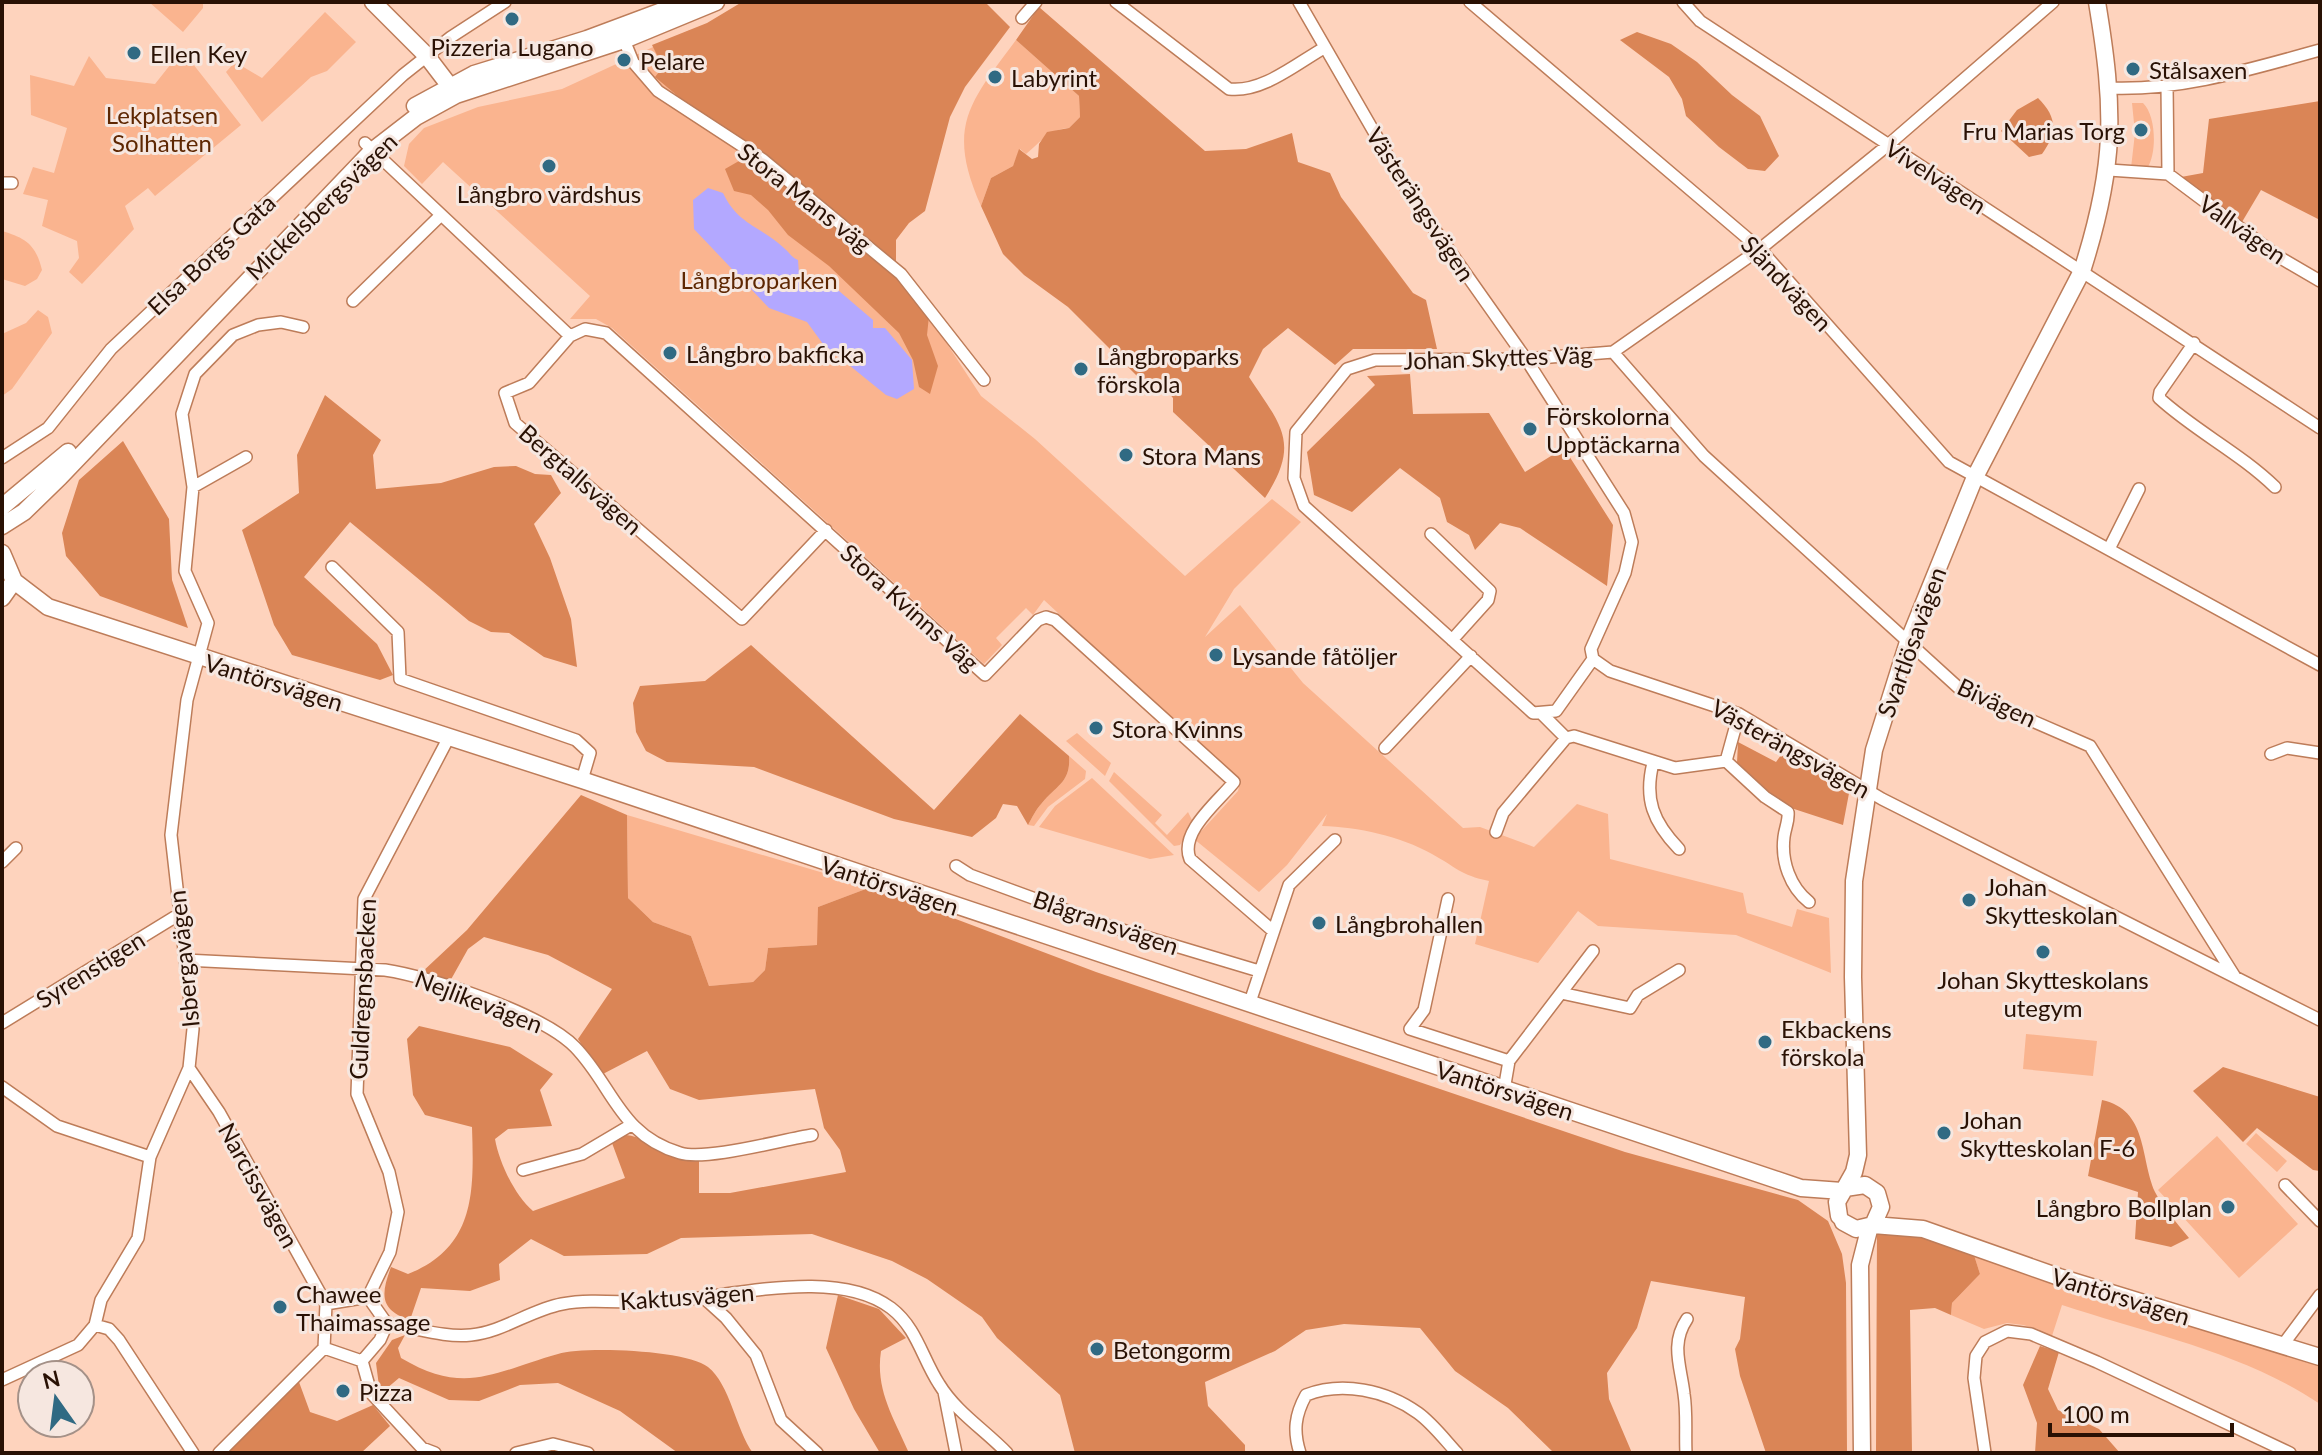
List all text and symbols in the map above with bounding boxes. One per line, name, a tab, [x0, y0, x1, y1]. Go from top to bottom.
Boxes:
marker: Pizzeria Lugano	[503, 10, 521, 28]
place label: Pizzeria Lugano	[430, 32, 594, 61]
place label: Ellen Key	[150, 39, 248, 68]
marker: Ellen Key	[125, 44, 143, 62]
place label: Pelare	[640, 46, 705, 75]
marker: Pelare	[615, 51, 633, 69]
place label: Stålsaxen	[2149, 55, 2247, 84]
marker: Stålsaxen	[2124, 60, 2142, 78]
place label: Labyrint	[1011, 63, 1097, 92]
marker: Labyrint	[986, 68, 1004, 86]
park label: Lekplatsen Solhatten	[106, 100, 218, 157]
place label: Fru Marias Torg	[1962, 116, 2125, 145]
marker: Fru Marias Torg	[2132, 121, 2150, 139]
street label: Västerängsvägen	[1361, 122, 1481, 286]
street label: Mickelsbergsvägen	[239, 126, 403, 286]
street label: Vivelvägen	[1880, 133, 1992, 219]
street label: Stora Mans väg	[733, 136, 877, 258]
marker: Långbro värdshus	[540, 157, 558, 175]
place label: Långbro värdshus	[457, 179, 641, 208]
street label: Elsa Borgs Gata	[141, 187, 281, 321]
street label: Vallvägen	[2194, 188, 2292, 270]
street label: Sländvägen	[1736, 229, 1838, 337]
park label: Långbroparken	[680, 265, 838, 294]
place label: Långbro bakficka	[686, 339, 864, 368]
street label: Johan Skyttes Väg	[1403, 339, 1593, 375]
place label: Långbroparks förskola	[1097, 341, 1239, 398]
marker: Långbro bakficka	[661, 344, 679, 362]
marker: Långbroparks förskola	[1072, 360, 1090, 378]
place label: Förskolorna Upptäckarna	[1546, 401, 1680, 458]
street label: Bergtallsvägen	[514, 418, 648, 540]
marker: Förskolorna Upptäckarna	[1521, 420, 1539, 438]
place label: Stora Mans	[1142, 441, 1261, 470]
marker: Stora Mans	[1117, 446, 1135, 464]
street label: Stora Kvinns Väg	[835, 537, 985, 677]
street label: Svartlösavägen	[1870, 563, 1952, 721]
place label: Lysande fåtöljer	[1232, 641, 1398, 670]
marker: Lysande fåtöljer	[1207, 646, 1225, 664]
street label: Vantörsvägen	[201, 647, 347, 717]
street label: Bivägen	[1953, 671, 2041, 733]
street label: Västerängsvägen	[1706, 692, 1876, 804]
place label: Stora Kvinns	[1112, 714, 1243, 743]
marker: Stora Kvinns	[1087, 719, 1105, 737]
street label: Vantörsvägen	[817, 849, 963, 921]
place label: Johan Skytteskolan	[1985, 872, 2118, 929]
street label: Blågransvägen	[1030, 884, 1182, 960]
street label: Isbergavägen	[161, 889, 205, 1029]
marker: Johan Skytteskolan	[1960, 891, 1978, 909]
street label: Guldregnsbacken	[343, 898, 381, 1080]
place label: Långbrohallen	[1335, 909, 1483, 938]
marker: Långbrohallen	[1310, 914, 1328, 932]
street label: Syrenstigen	[30, 924, 150, 1014]
marker: Johan Skytteskolans utegym	[2034, 943, 2052, 961]
street label: Nejlikevägen	[411, 963, 547, 1039]
place label: Johan Skytteskolans utegym	[1937, 965, 2149, 1022]
place label: Ekbackens förskola	[1781, 1014, 1892, 1071]
marker: Ekbackens förskola	[1756, 1033, 1774, 1051]
street label: Vantörsvägen	[1432, 1054, 1578, 1126]
place label: Johan Skytteskolan F-6	[1960, 1105, 2135, 1162]
street label: Narcissvägen	[213, 1117, 305, 1253]
marker: Johan Skytteskolan F-6	[1935, 1124, 1953, 1142]
place label: Långbro Bollplan	[2036, 1193, 2212, 1222]
marker: Långbro Bollplan	[2219, 1198, 2237, 1216]
street label: Vantörsvägen	[2048, 1261, 2194, 1331]
street label: Kaktusvägen	[619, 1277, 755, 1315]
place label: Chawee Thaimassage	[296, 1279, 430, 1336]
marker: Chawee Thaimassage	[271, 1298, 289, 1316]
place label: Betongorm	[1113, 1335, 1231, 1364]
marker: Betongorm	[1088, 1340, 1106, 1358]
north arrow	[16, 1359, 96, 1439]
text: N	[40, 1364, 63, 1394]
place label: Pizza	[359, 1377, 413, 1406]
marker: Pizza	[334, 1382, 352, 1400]
scale bar	[2050, 1387, 2232, 1437]
text: 100 m	[2062, 1399, 2130, 1428]

